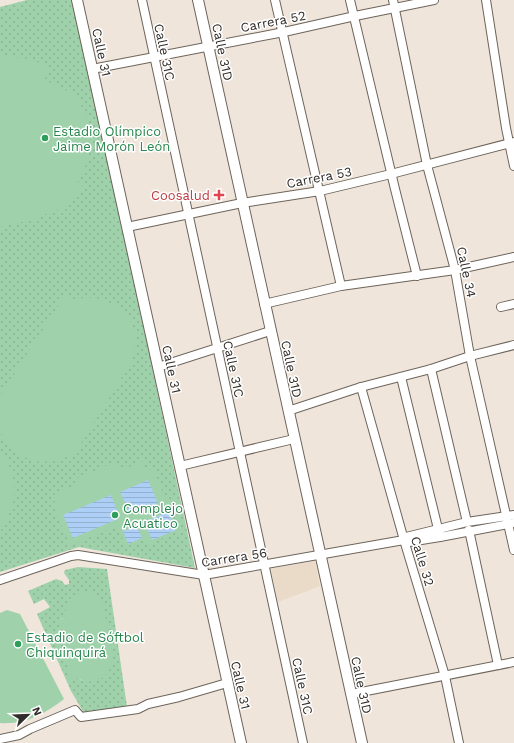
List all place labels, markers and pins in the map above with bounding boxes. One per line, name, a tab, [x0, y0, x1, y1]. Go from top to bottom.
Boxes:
place label: Estadio Olímpico Jaime Morón León	[53, 124, 170, 154]
marker: Estadio Olímpico Jaime Morón León	[40, 133, 50, 143]
place label: Coosalud	[151, 188, 210, 203]
marker: Coosalud	[213, 189, 225, 201]
place label: Complejo Acuatico	[123, 501, 183, 531]
marker: Complejo Acuatico	[110, 510, 120, 520]
place label: Estadio de Sóftbol Chiquinquirá	[26, 630, 144, 660]
marker: Estadio de Sóftbol Chiquinquirá	[13, 639, 23, 649]

